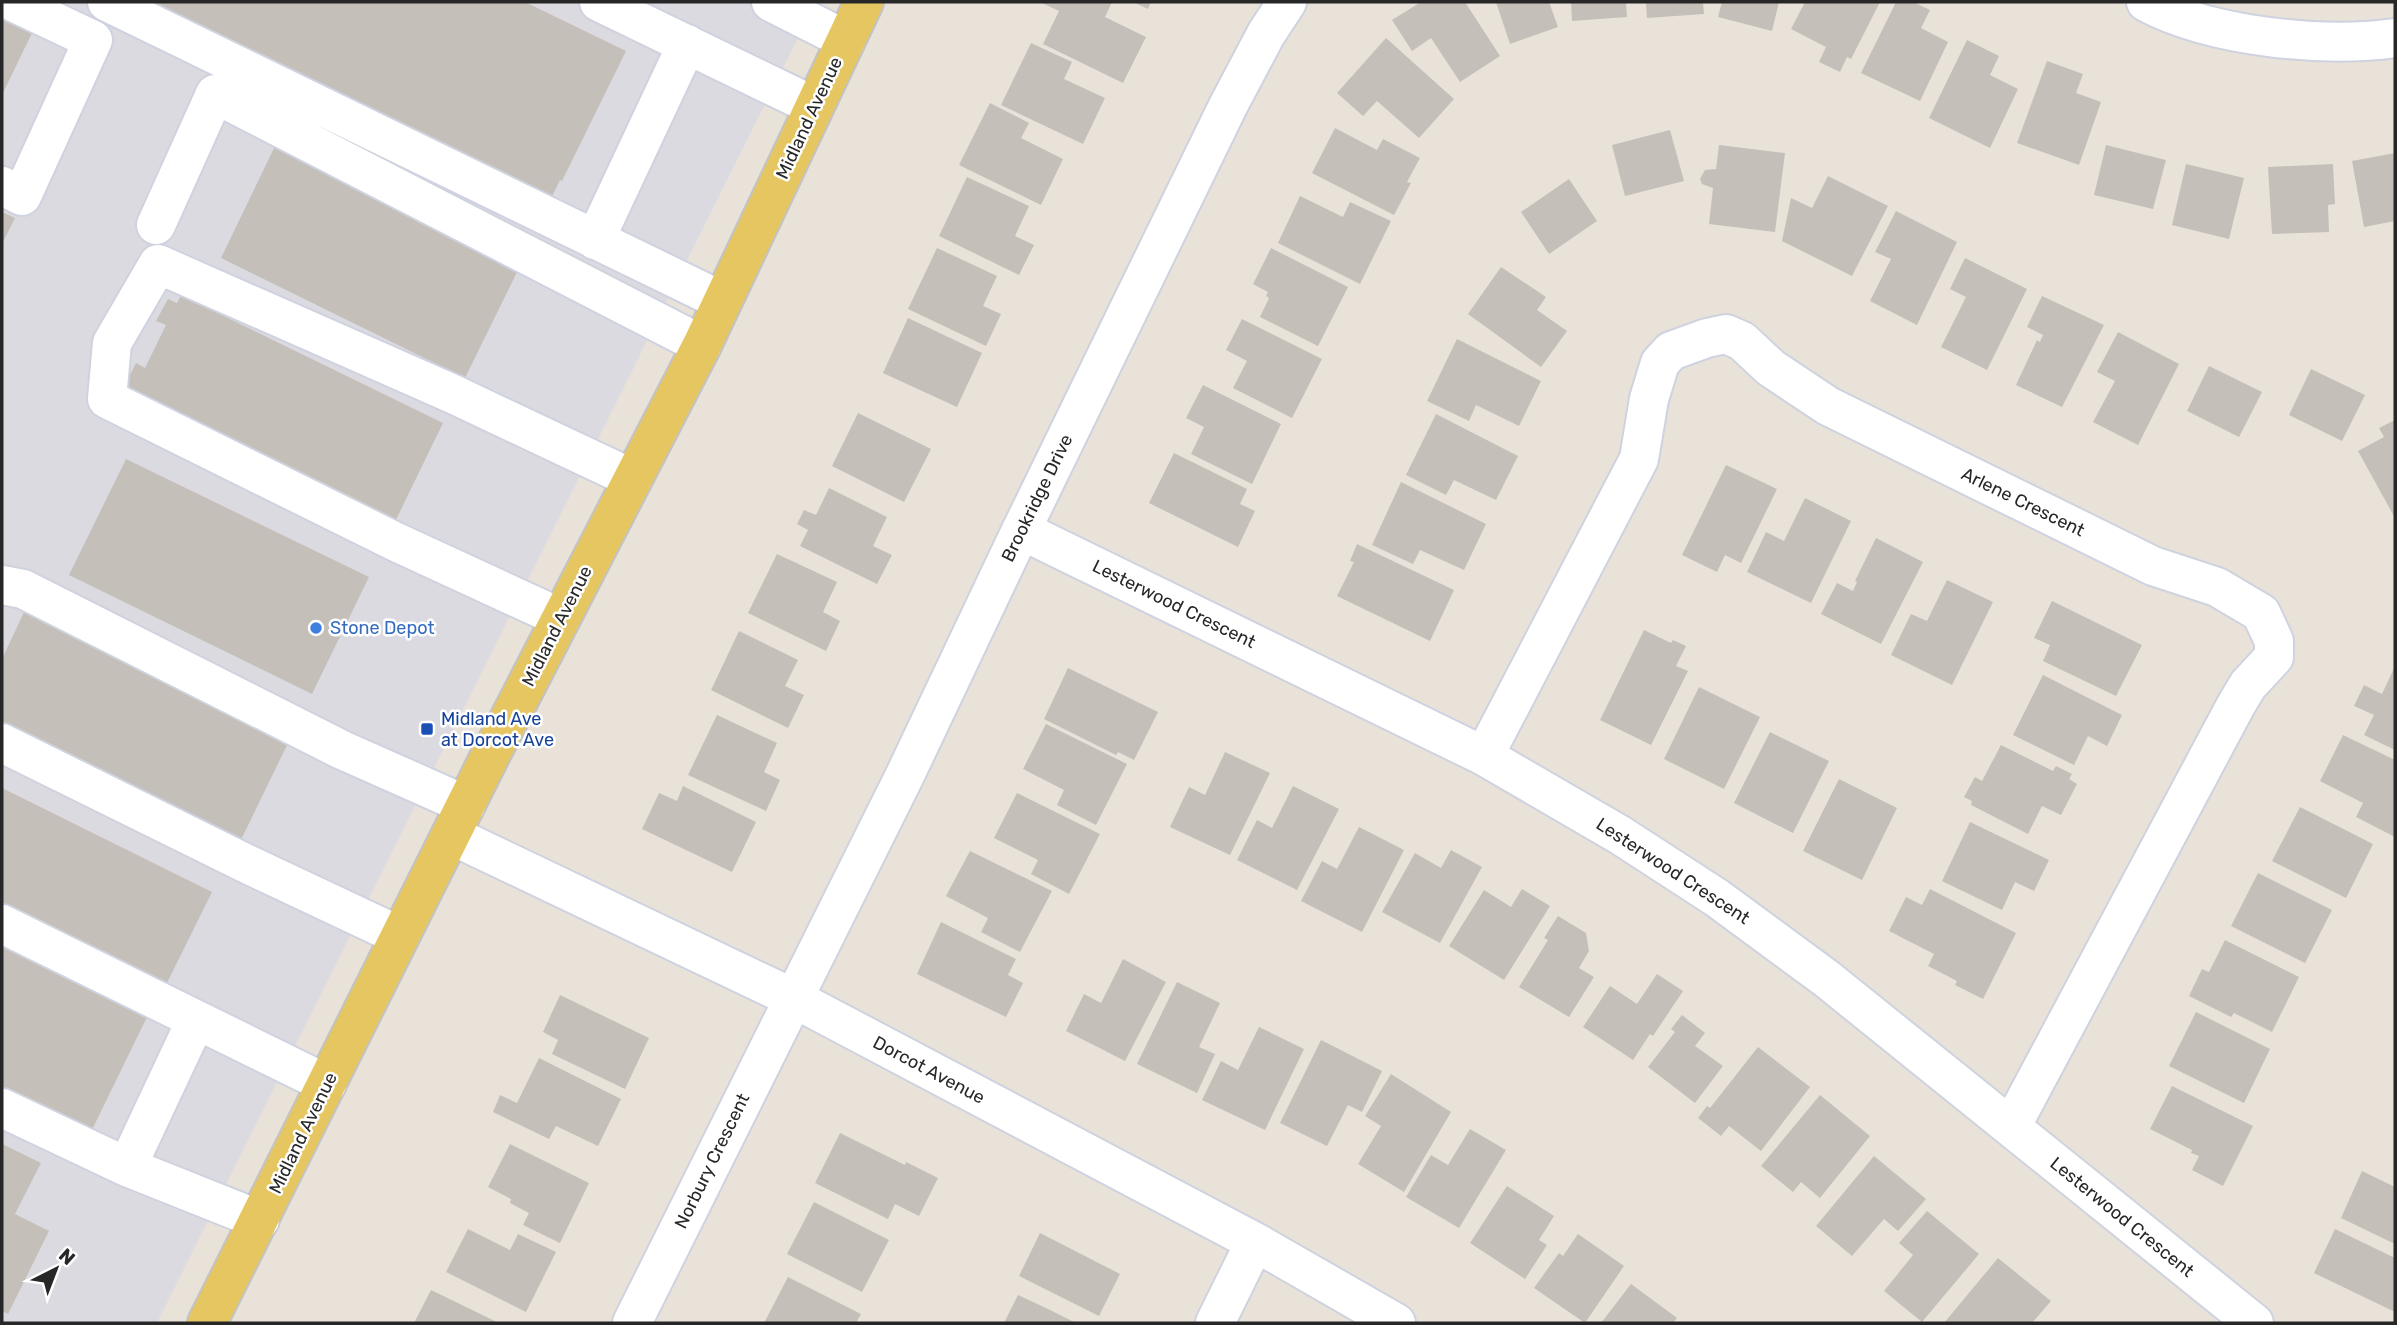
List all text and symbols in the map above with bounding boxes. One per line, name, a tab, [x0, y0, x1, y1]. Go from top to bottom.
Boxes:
street label: Midland Avenue	[771, 53, 847, 183]
street label: Brookridge Drive	[997, 431, 1077, 565]
street label: Arlene Crescent	[1958, 463, 2088, 541]
street label: Lesterwood Crescent	[1089, 555, 1259, 653]
street label: Midland Avenue	[517, 562, 597, 690]
place label: Stone Depot	[330, 617, 434, 639]
marker: Stone Depot	[308, 620, 324, 636]
place label: Midland Ave at Dorcot Ave	[441, 708, 554, 751]
marker: Midland Ave at Dorcot Ave	[419, 721, 435, 737]
street label: Lesterwood Crescent	[1592, 813, 1754, 929]
street label: Dorcot Avenue	[869, 1031, 989, 1109]
street label: Midland Avenue	[264, 1069, 342, 1197]
street label: Norbury Crescent	[670, 1090, 754, 1232]
street label: Lesterwood Crescent	[2046, 1152, 2198, 1282]
north arrow	[21, 1234, 91, 1304]
text: N	[54, 1244, 80, 1270]

